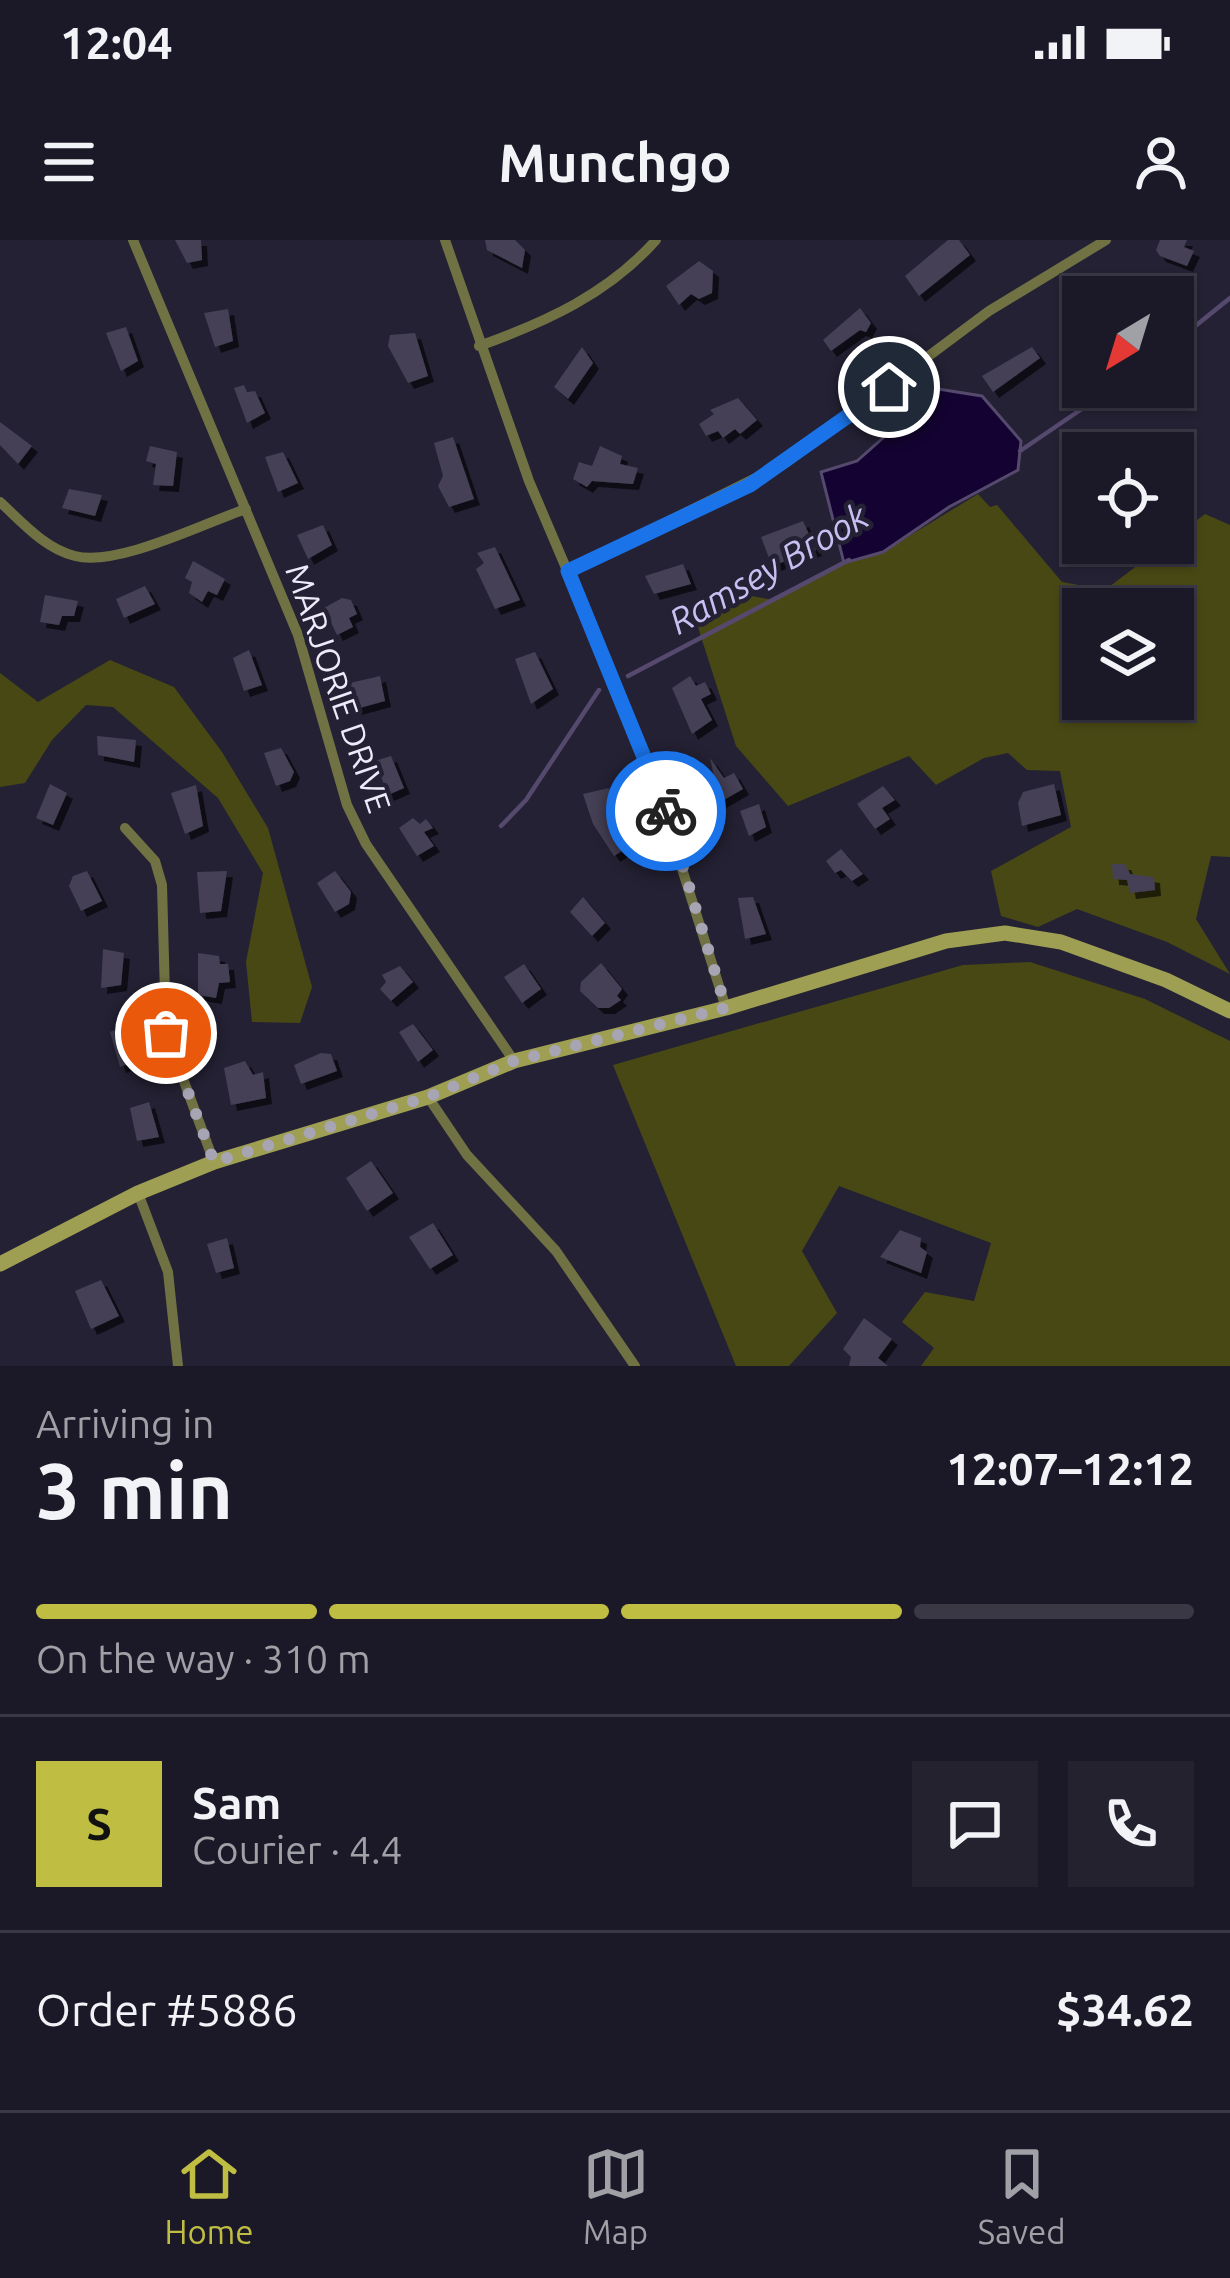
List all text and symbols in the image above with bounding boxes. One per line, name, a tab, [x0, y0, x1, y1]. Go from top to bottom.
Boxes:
text: 12:04	[60, 17, 173, 68]
icon: menu	[36, 129, 102, 195]
icon: person	[1128, 129, 1194, 195]
text: Munchgo	[498, 132, 732, 192]
north arrow	[1062, 276, 1194, 408]
map controls	[1062, 276, 1194, 720]
pin	[838, 336, 940, 438]
icon: home	[856, 354, 922, 420]
button: locate	[1062, 432, 1194, 564]
water label: Ramsey Brook	[661, 494, 875, 641]
street label: MARJORIE DRIVE	[279, 559, 399, 817]
button: layers	[1062, 588, 1194, 720]
courier	[606, 751, 726, 871]
icon: bike	[633, 778, 699, 844]
pin	[115, 982, 217, 1084]
icon: bag	[133, 1000, 199, 1066]
text: Arriving in	[36, 1402, 214, 1445]
text: 12:07–12:12	[946, 1443, 1194, 1494]
text: 3 min	[36, 1446, 233, 1534]
text: On the way · 310 m	[36, 1637, 371, 1680]
button: chat	[912, 1761, 1038, 1887]
button: phone	[1068, 1761, 1194, 1887]
text: Sam	[192, 1777, 281, 1828]
text: S	[86, 1798, 112, 1849]
text: Courier · 4.4	[192, 1828, 403, 1871]
text: Order #5886	[36, 1984, 298, 2035]
text: $34.62	[1056, 1984, 1194, 2035]
tab: Home	[165, 2141, 254, 2250]
tab: Map	[583, 2141, 649, 2250]
tab: Saved	[978, 2141, 1065, 2250]

